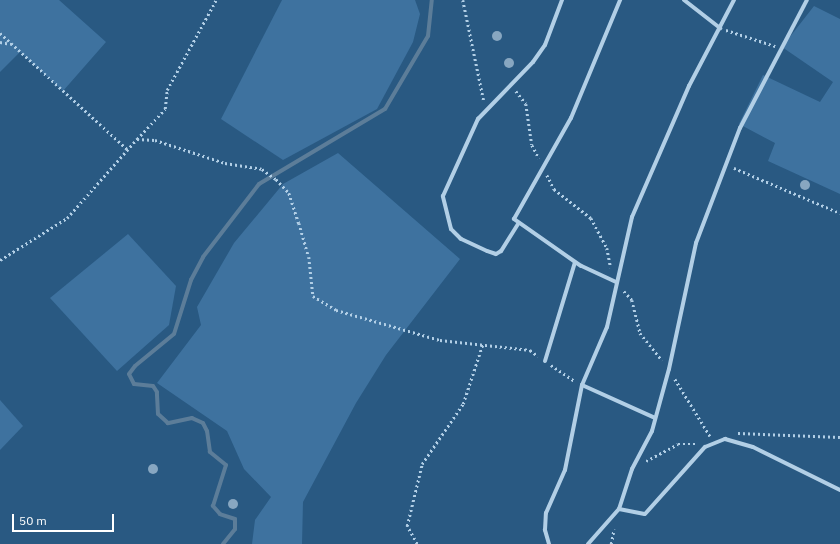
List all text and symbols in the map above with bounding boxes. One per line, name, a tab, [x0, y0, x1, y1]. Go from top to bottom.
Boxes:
scale bar	[14, 506, 116, 532]
text: 50 m	[19, 513, 47, 528]

